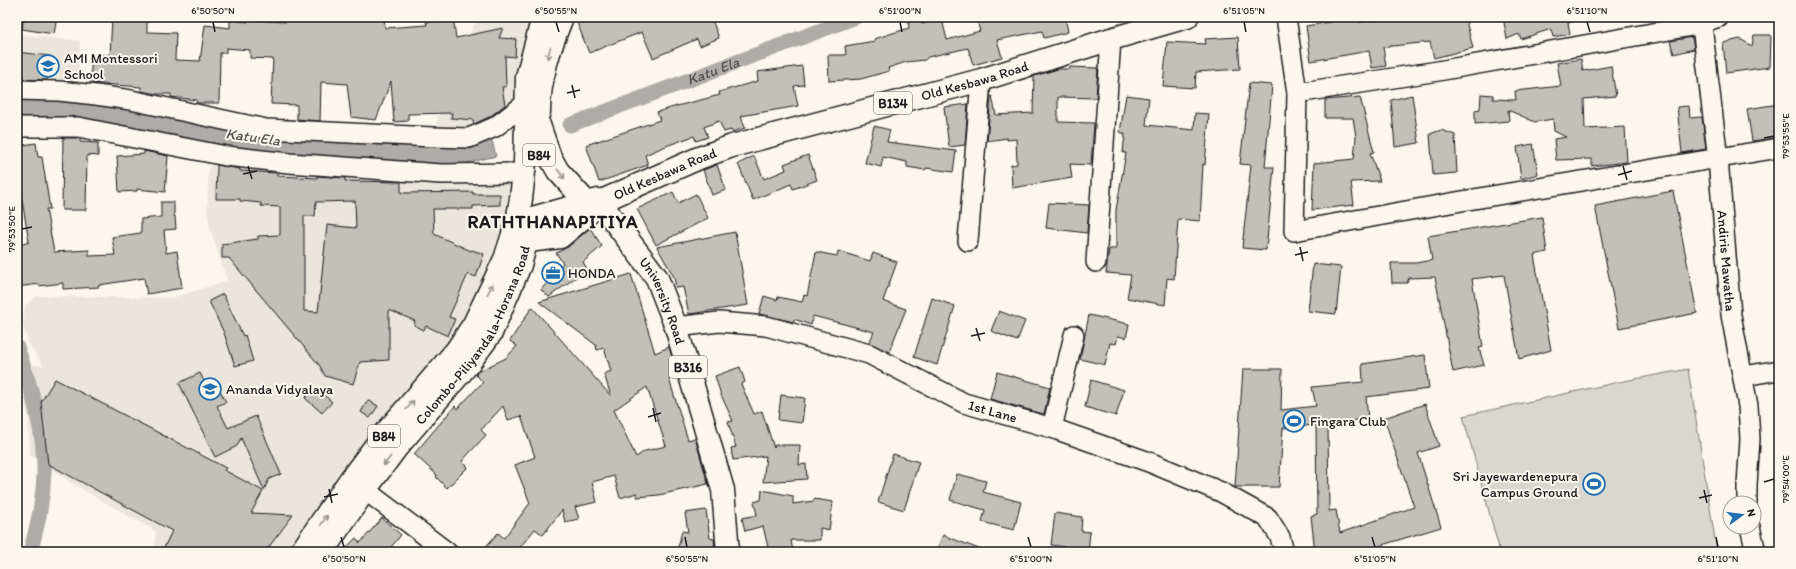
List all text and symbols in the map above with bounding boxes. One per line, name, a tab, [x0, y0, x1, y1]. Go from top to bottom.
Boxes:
text: 6°50'50"N	[191, 4, 235, 17]
text: 6°50'55"N	[535, 4, 577, 17]
text: 6°51'00"N	[879, 4, 922, 17]
text: 6°51'05"N	[1223, 4, 1265, 17]
text: 6°51'10"N	[1566, 4, 1608, 17]
one-way arrow	[545, 46, 552, 59]
place label: AMI Montessori School	[64, 50, 158, 83]
school or university icon: AMI Montessori School	[35, 53, 61, 79]
water label: Katu Ela	[684, 53, 742, 89]
street label: Old Kesbawa Road	[919, 57, 1031, 104]
road number: B134	[874, 92, 912, 114]
text: 79°53'55"E	[1779, 113, 1792, 159]
water label: Katu Ela	[225, 124, 282, 150]
road number: B84	[523, 144, 555, 166]
street label: Old Kesbawa Road	[610, 144, 719, 203]
one-way arrow	[556, 168, 565, 179]
text: 79°53'50"E	[5, 205, 18, 252]
street label: Andiris Mawatha	[1714, 209, 1739, 312]
district label: RATHTHANAPITIYA	[467, 211, 639, 233]
street label: Colombo-Piliyandala-Horana Road	[412, 243, 533, 428]
street label: University Road	[636, 254, 689, 347]
office icon: HONDA	[540, 260, 566, 286]
place label: HONDA	[568, 265, 616, 282]
one-way arrow	[487, 283, 494, 295]
road number: B316	[669, 356, 707, 378]
school or university icon: Ananda Vidyalaya	[197, 376, 223, 402]
place label: Ananda Vidyalaya	[226, 381, 334, 398]
street label: 1st Lane	[966, 396, 1020, 426]
one-way arrow	[405, 400, 414, 411]
sports icon: Fingara Club	[1281, 408, 1307, 434]
place label: Fingara Club	[1310, 413, 1387, 430]
road number: B84	[368, 425, 400, 447]
one-way arrow	[382, 455, 391, 466]
text: 79°54'00"E	[1779, 455, 1792, 503]
place label: Sri Jayewardenepura Campus Ground	[1453, 468, 1578, 501]
sports icon: Sri Jayewardenepura Campus Ground	[1581, 471, 1607, 497]
north arrow	[1722, 495, 1762, 535]
text: N	[1744, 508, 1758, 518]
one-way arrow	[319, 515, 328, 526]
text: 6°50'50"N	[322, 552, 366, 565]
text: 6°50'55"N	[666, 552, 708, 565]
text: 6°51'00"N	[1010, 552, 1053, 565]
text: 6°51'05"N	[1354, 552, 1396, 565]
text: 6°51'10"N	[1697, 552, 1739, 565]

